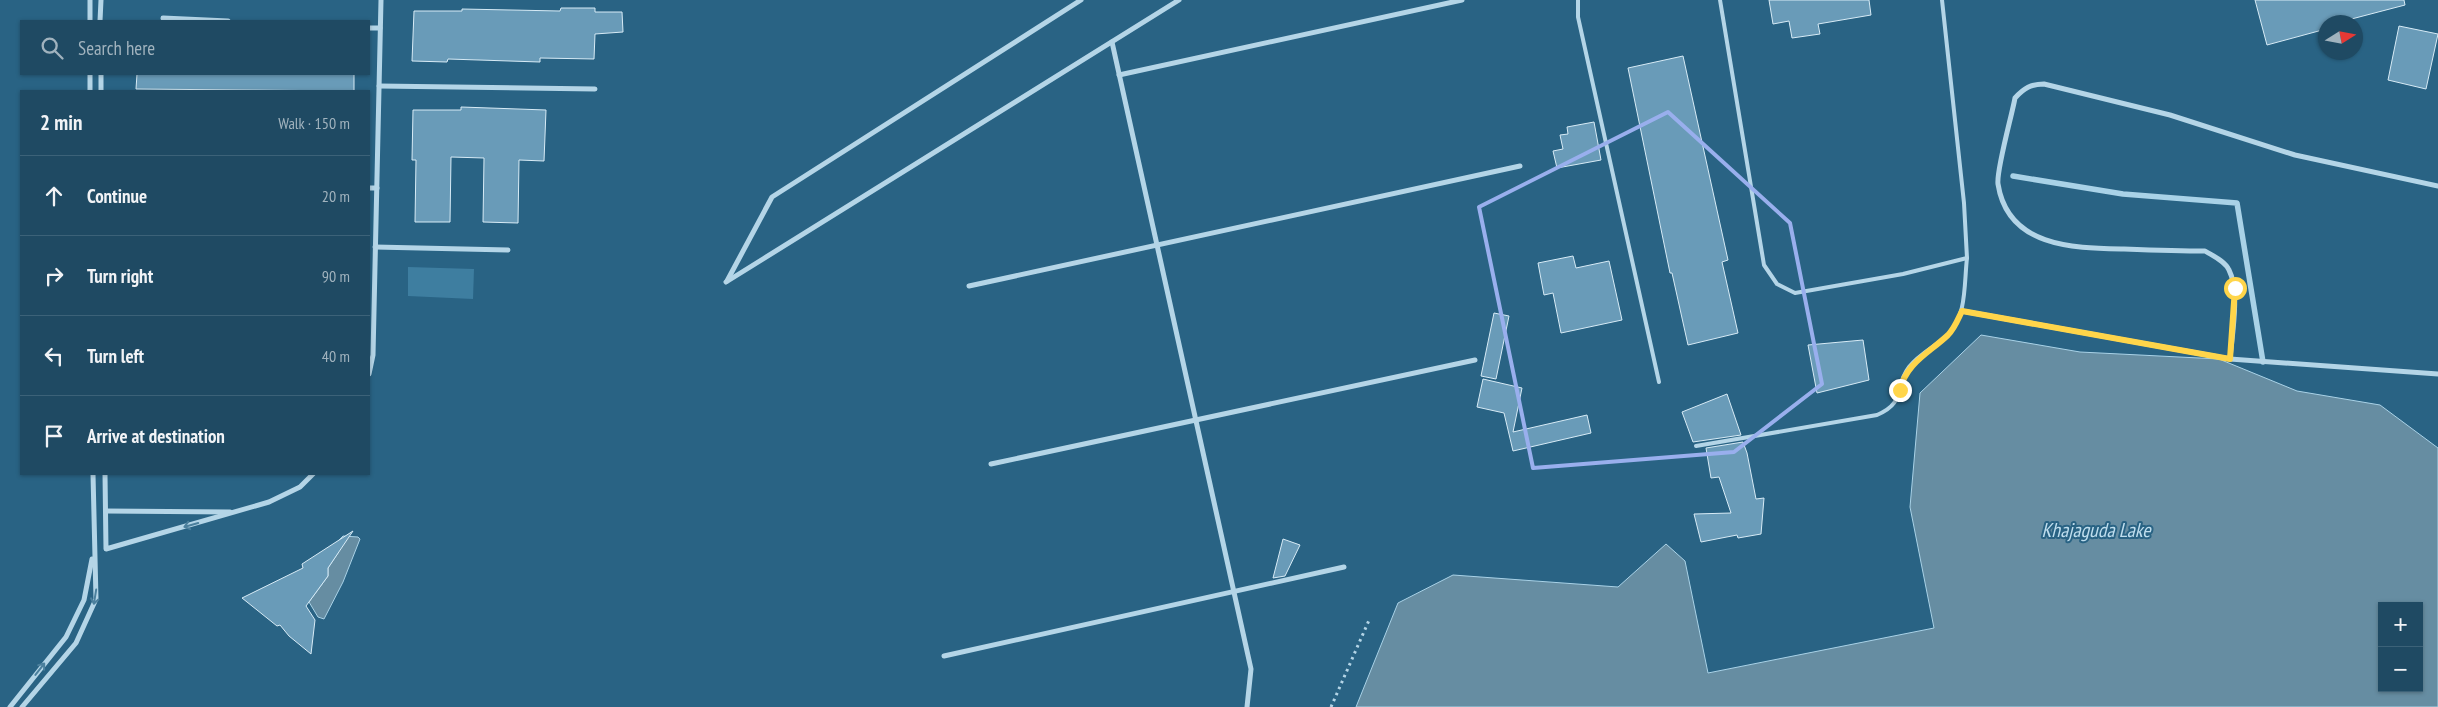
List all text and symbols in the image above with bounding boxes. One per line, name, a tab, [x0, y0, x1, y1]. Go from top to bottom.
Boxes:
north arrow	[2318, 15, 2363, 60]
search box	[20, 20, 370, 75]
icon: search	[38, 34, 66, 62]
text: Search here	[78, 36, 155, 60]
text: 2 min	[40, 109, 82, 136]
text: Walk · 150 m	[278, 113, 350, 133]
icon: ahead	[40, 182, 68, 210]
text: Continue	[87, 184, 147, 208]
text: 20 m	[322, 186, 350, 206]
icon: right	[40, 262, 68, 290]
text: Turn right	[87, 264, 153, 288]
text: 90 m	[322, 266, 350, 286]
route start	[2224, 277, 2247, 300]
icon: left	[40, 342, 68, 370]
text: Turn left	[87, 344, 144, 368]
text: 40 m	[322, 346, 350, 366]
route end	[1889, 379, 1912, 402]
icon: arrive	[40, 422, 68, 450]
text: Arrive at destination	[87, 424, 225, 448]
water label: Khajaguda Lake	[2041, 517, 2152, 543]
one-way arrow	[184, 520, 200, 530]
one-way arrow	[89, 589, 99, 605]
map controls	[2378, 602, 2423, 692]
button: +	[2378, 602, 2423, 647]
button: −	[2378, 647, 2423, 692]
one-way arrow	[35, 663, 46, 676]

